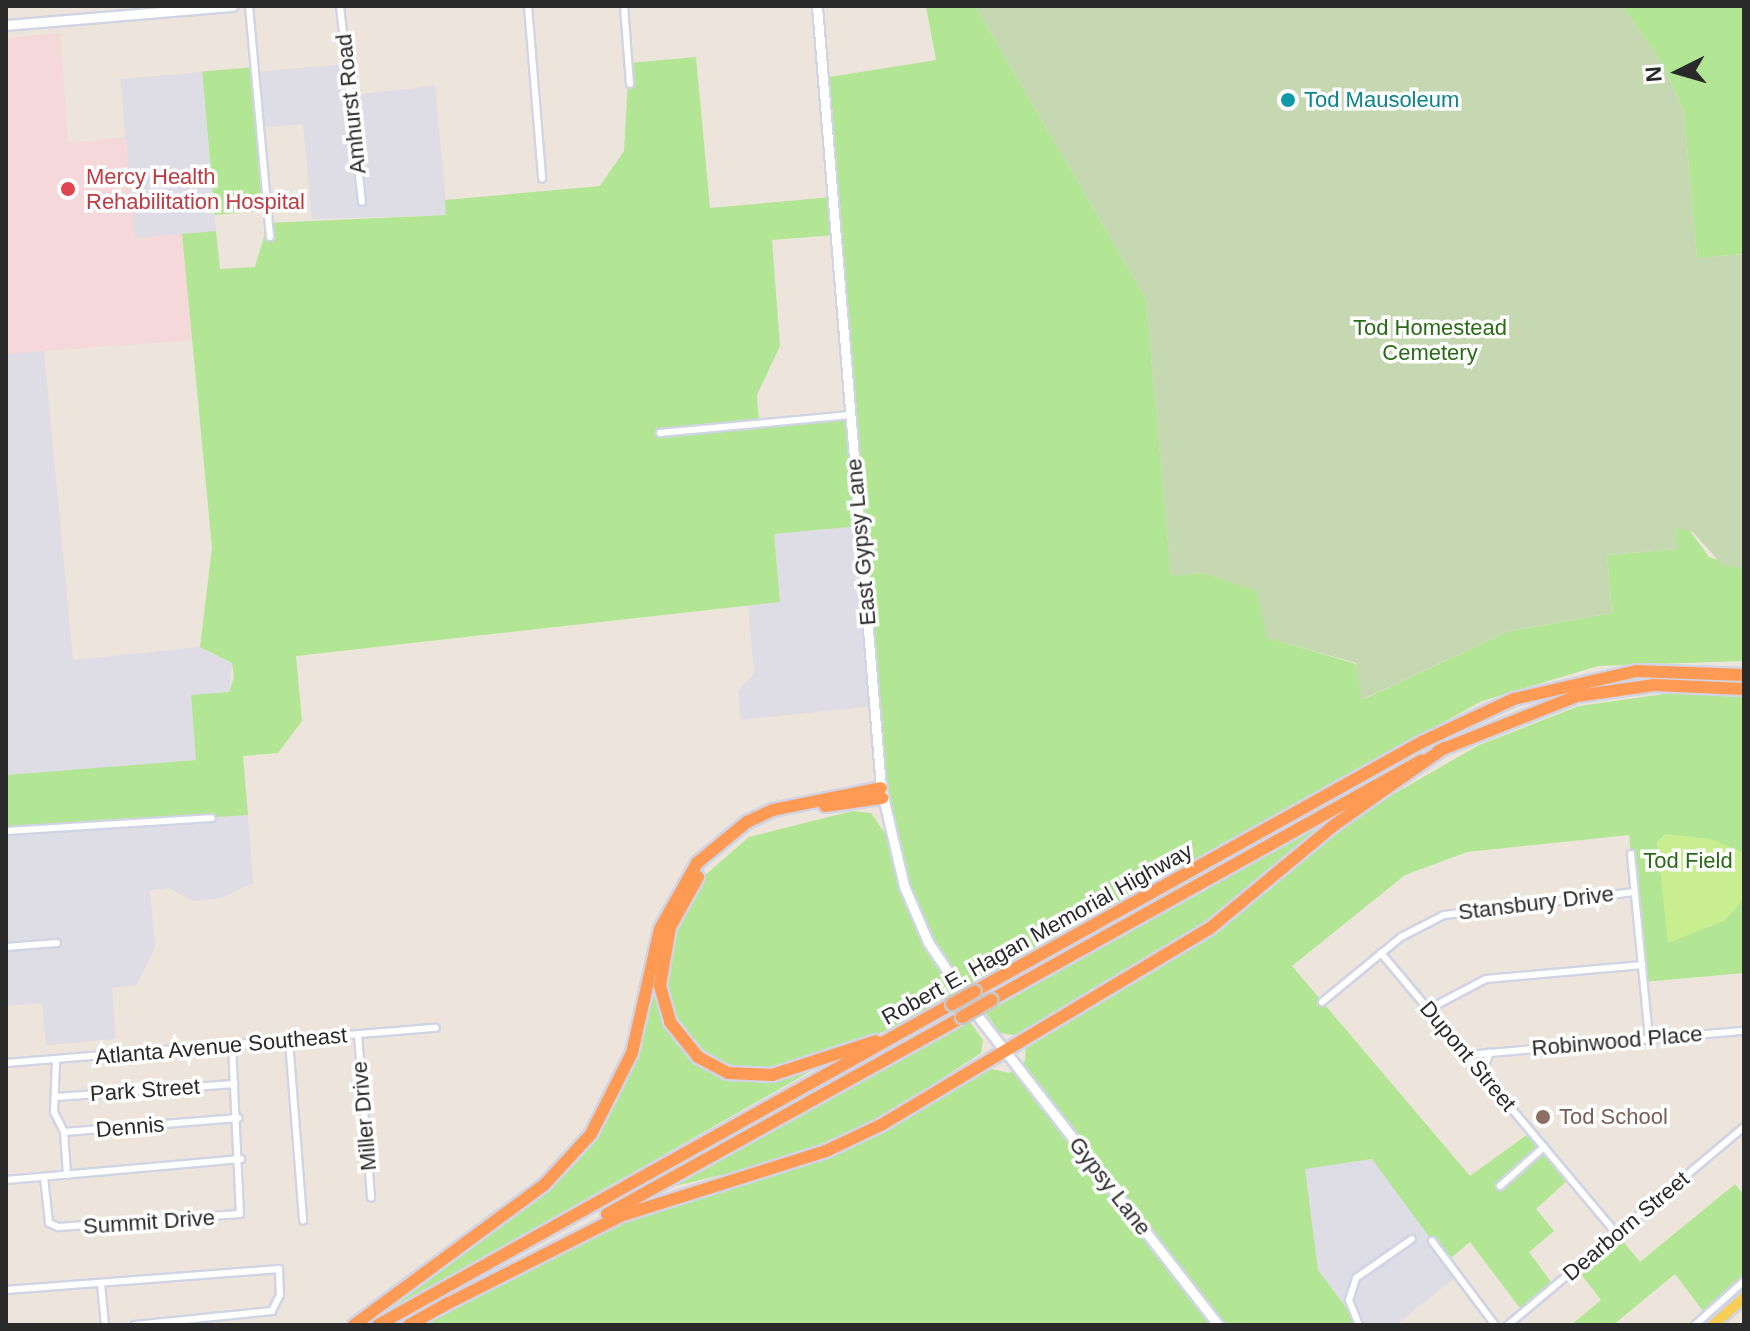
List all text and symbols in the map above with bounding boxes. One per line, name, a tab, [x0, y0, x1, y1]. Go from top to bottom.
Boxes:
north arrow	[1638, 32, 1718, 112]
street label: Amhurst Road	[331, 33, 371, 175]
text: N	[1640, 65, 1667, 83]
place label: Tod Mausoleum	[1304, 87, 1459, 113]
marker: Tod Mausoleum	[1279, 91, 1297, 109]
place label: Mercy Health Rehabilitation Hospital	[86, 163, 305, 214]
marker: Mercy Health Rehabilitation Hospital	[57, 178, 79, 200]
park label: Tod Homestead Cemetery	[1353, 314, 1507, 366]
street label: East Gypsy Lane	[841, 457, 881, 627]
street label: Robert E. Hagan Memorial Highway	[877, 837, 1197, 1031]
park label: Tod Field	[1643, 848, 1733, 874]
street label: Stansbury Drive	[1457, 880, 1615, 926]
street label: Dupont Street	[1414, 996, 1522, 1116]
street label: Robinwood Place	[1531, 1020, 1703, 1062]
street label: Atlanta Avenue Southeast	[93, 1022, 349, 1070]
street label: Miller Drive	[346, 1060, 382, 1172]
street label: Park Street	[89, 1073, 201, 1107]
place label: Tod School	[1559, 1104, 1668, 1130]
marker: Tod School	[1534, 1108, 1552, 1126]
street label: Dennis	[95, 1111, 165, 1143]
street label: Gypsy Lane	[1063, 1132, 1157, 1240]
street label: Dearborn Street	[1558, 1166, 1694, 1286]
street label: Summit Drive	[82, 1204, 216, 1240]

